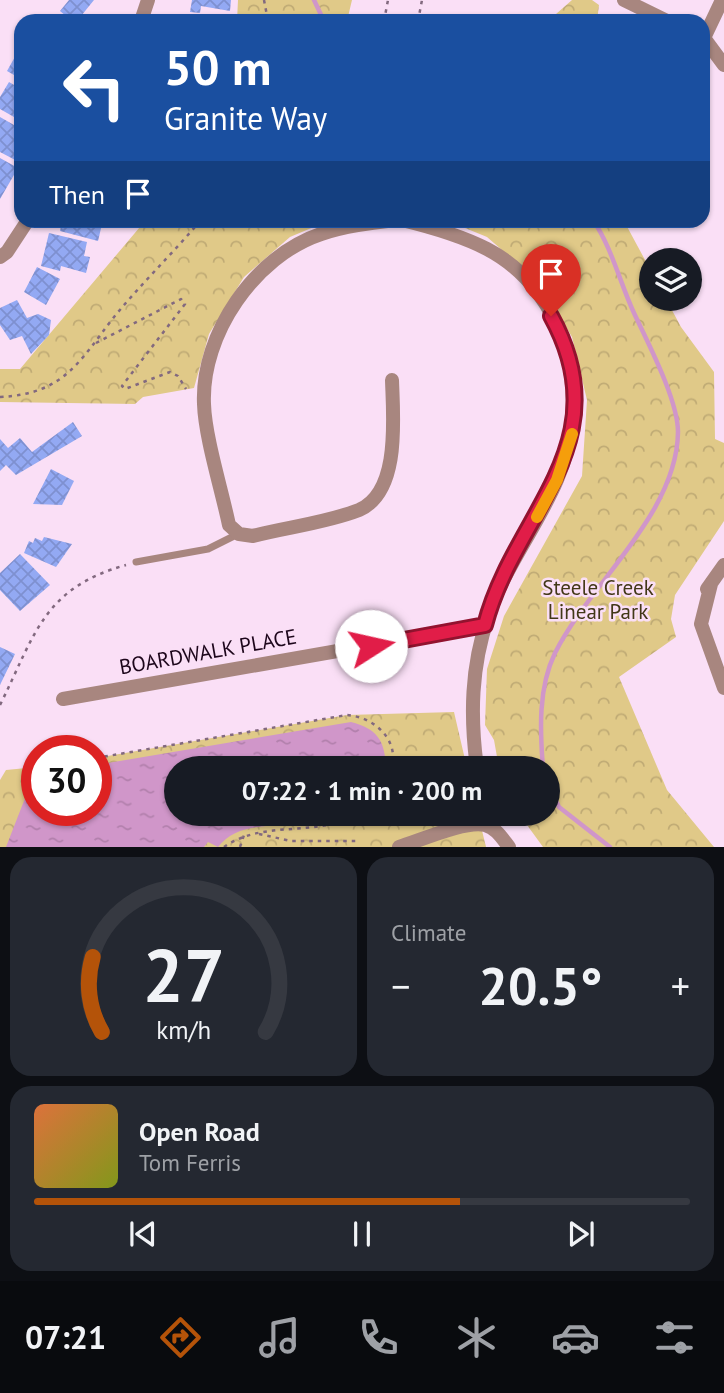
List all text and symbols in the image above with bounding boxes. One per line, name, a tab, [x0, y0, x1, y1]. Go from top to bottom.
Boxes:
text: 50 m	[164, 35, 271, 99]
icon: left	[49, 42, 140, 133]
text: Granite Way	[164, 97, 327, 139]
icon: arrive	[119, 175, 157, 213]
text: Then	[49, 178, 105, 211]
pin	[521, 244, 581, 316]
map controls	[639, 248, 702, 311]
button: layers	[639, 248, 702, 311]
icon: arrive	[532, 255, 570, 293]
park label: Steele Creek Linear Park	[542, 574, 654, 625]
position arrow	[334, 609, 408, 683]
street label: BOARDWALK PLACE	[117, 623, 299, 680]
speed limit sign: 30	[21, 735, 112, 826]
text: 07:22 · 1 min · 200 m	[242, 774, 482, 807]
text: Climate	[391, 918, 466, 947]
text: 27	[142, 929, 225, 1023]
text: 20.5°	[479, 952, 602, 1019]
text: −	[391, 961, 410, 1010]
text: +	[671, 961, 690, 1010]
text: km/h	[156, 1014, 211, 1046]
text: Open Road	[139, 1115, 260, 1148]
text: Tom Ferris	[139, 1148, 241, 1177]
icon: previous	[124, 1215, 162, 1253]
icon: pause	[343, 1215, 381, 1253]
icon: next	[562, 1215, 600, 1253]
icon: directions	[156, 1313, 205, 1362]
icon: music	[255, 1313, 304, 1362]
icon: phone	[354, 1313, 403, 1362]
icon: climate	[452, 1313, 501, 1362]
icon: car	[551, 1313, 600, 1362]
icon: filters	[650, 1313, 699, 1362]
text: 07:21	[25, 1316, 106, 1358]

